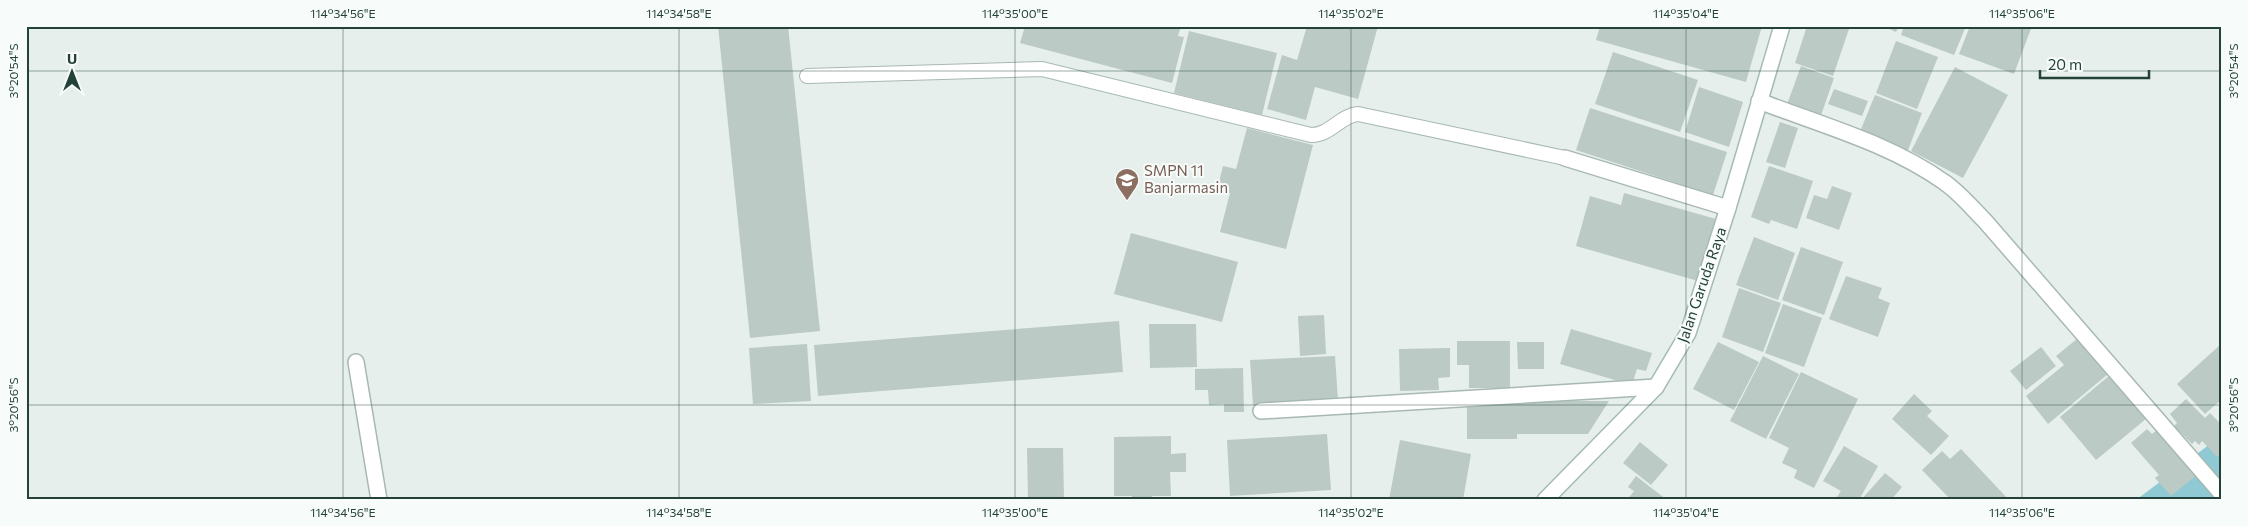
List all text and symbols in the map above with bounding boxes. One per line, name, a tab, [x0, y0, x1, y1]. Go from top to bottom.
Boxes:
text: 114°34'56"E	[310, 6, 376, 20]
text: 114°34'58"E	[646, 6, 712, 20]
text: 114°35'00"E	[982, 6, 1048, 20]
text: 114°35'02"E	[1318, 6, 1384, 20]
text: 114°35'04"E	[1653, 6, 1719, 20]
text: 114°35'06"E	[1989, 6, 2055, 20]
text: 3°20'54"S	[6, 44, 20, 98]
text: 3°20'54"S	[2226, 44, 2240, 98]
north arrow	[48, 48, 98, 98]
scale bar	[2040, 48, 2149, 80]
text: U	[67, 50, 77, 67]
text: 20 m	[2048, 55, 2082, 73]
place label: SMPN 11 Banjarmasin	[1144, 161, 1228, 196]
school or university icon: SMPN 11 Banjarmasin	[1114, 167, 1140, 201]
street label: Jalan Garuda Raya	[1673, 225, 1729, 345]
text: 3°20'56"S	[6, 377, 20, 433]
text: 3°20'56"S	[2226, 377, 2240, 433]
text: 114°34'56"E	[310, 505, 376, 519]
text: 114°34'58"E	[646, 505, 712, 519]
text: 114°35'00"E	[982, 505, 1048, 519]
text: 114°35'02"E	[1318, 505, 1384, 519]
text: 114°35'04"E	[1653, 505, 1719, 519]
text: 114°35'06"E	[1989, 505, 2055, 519]

